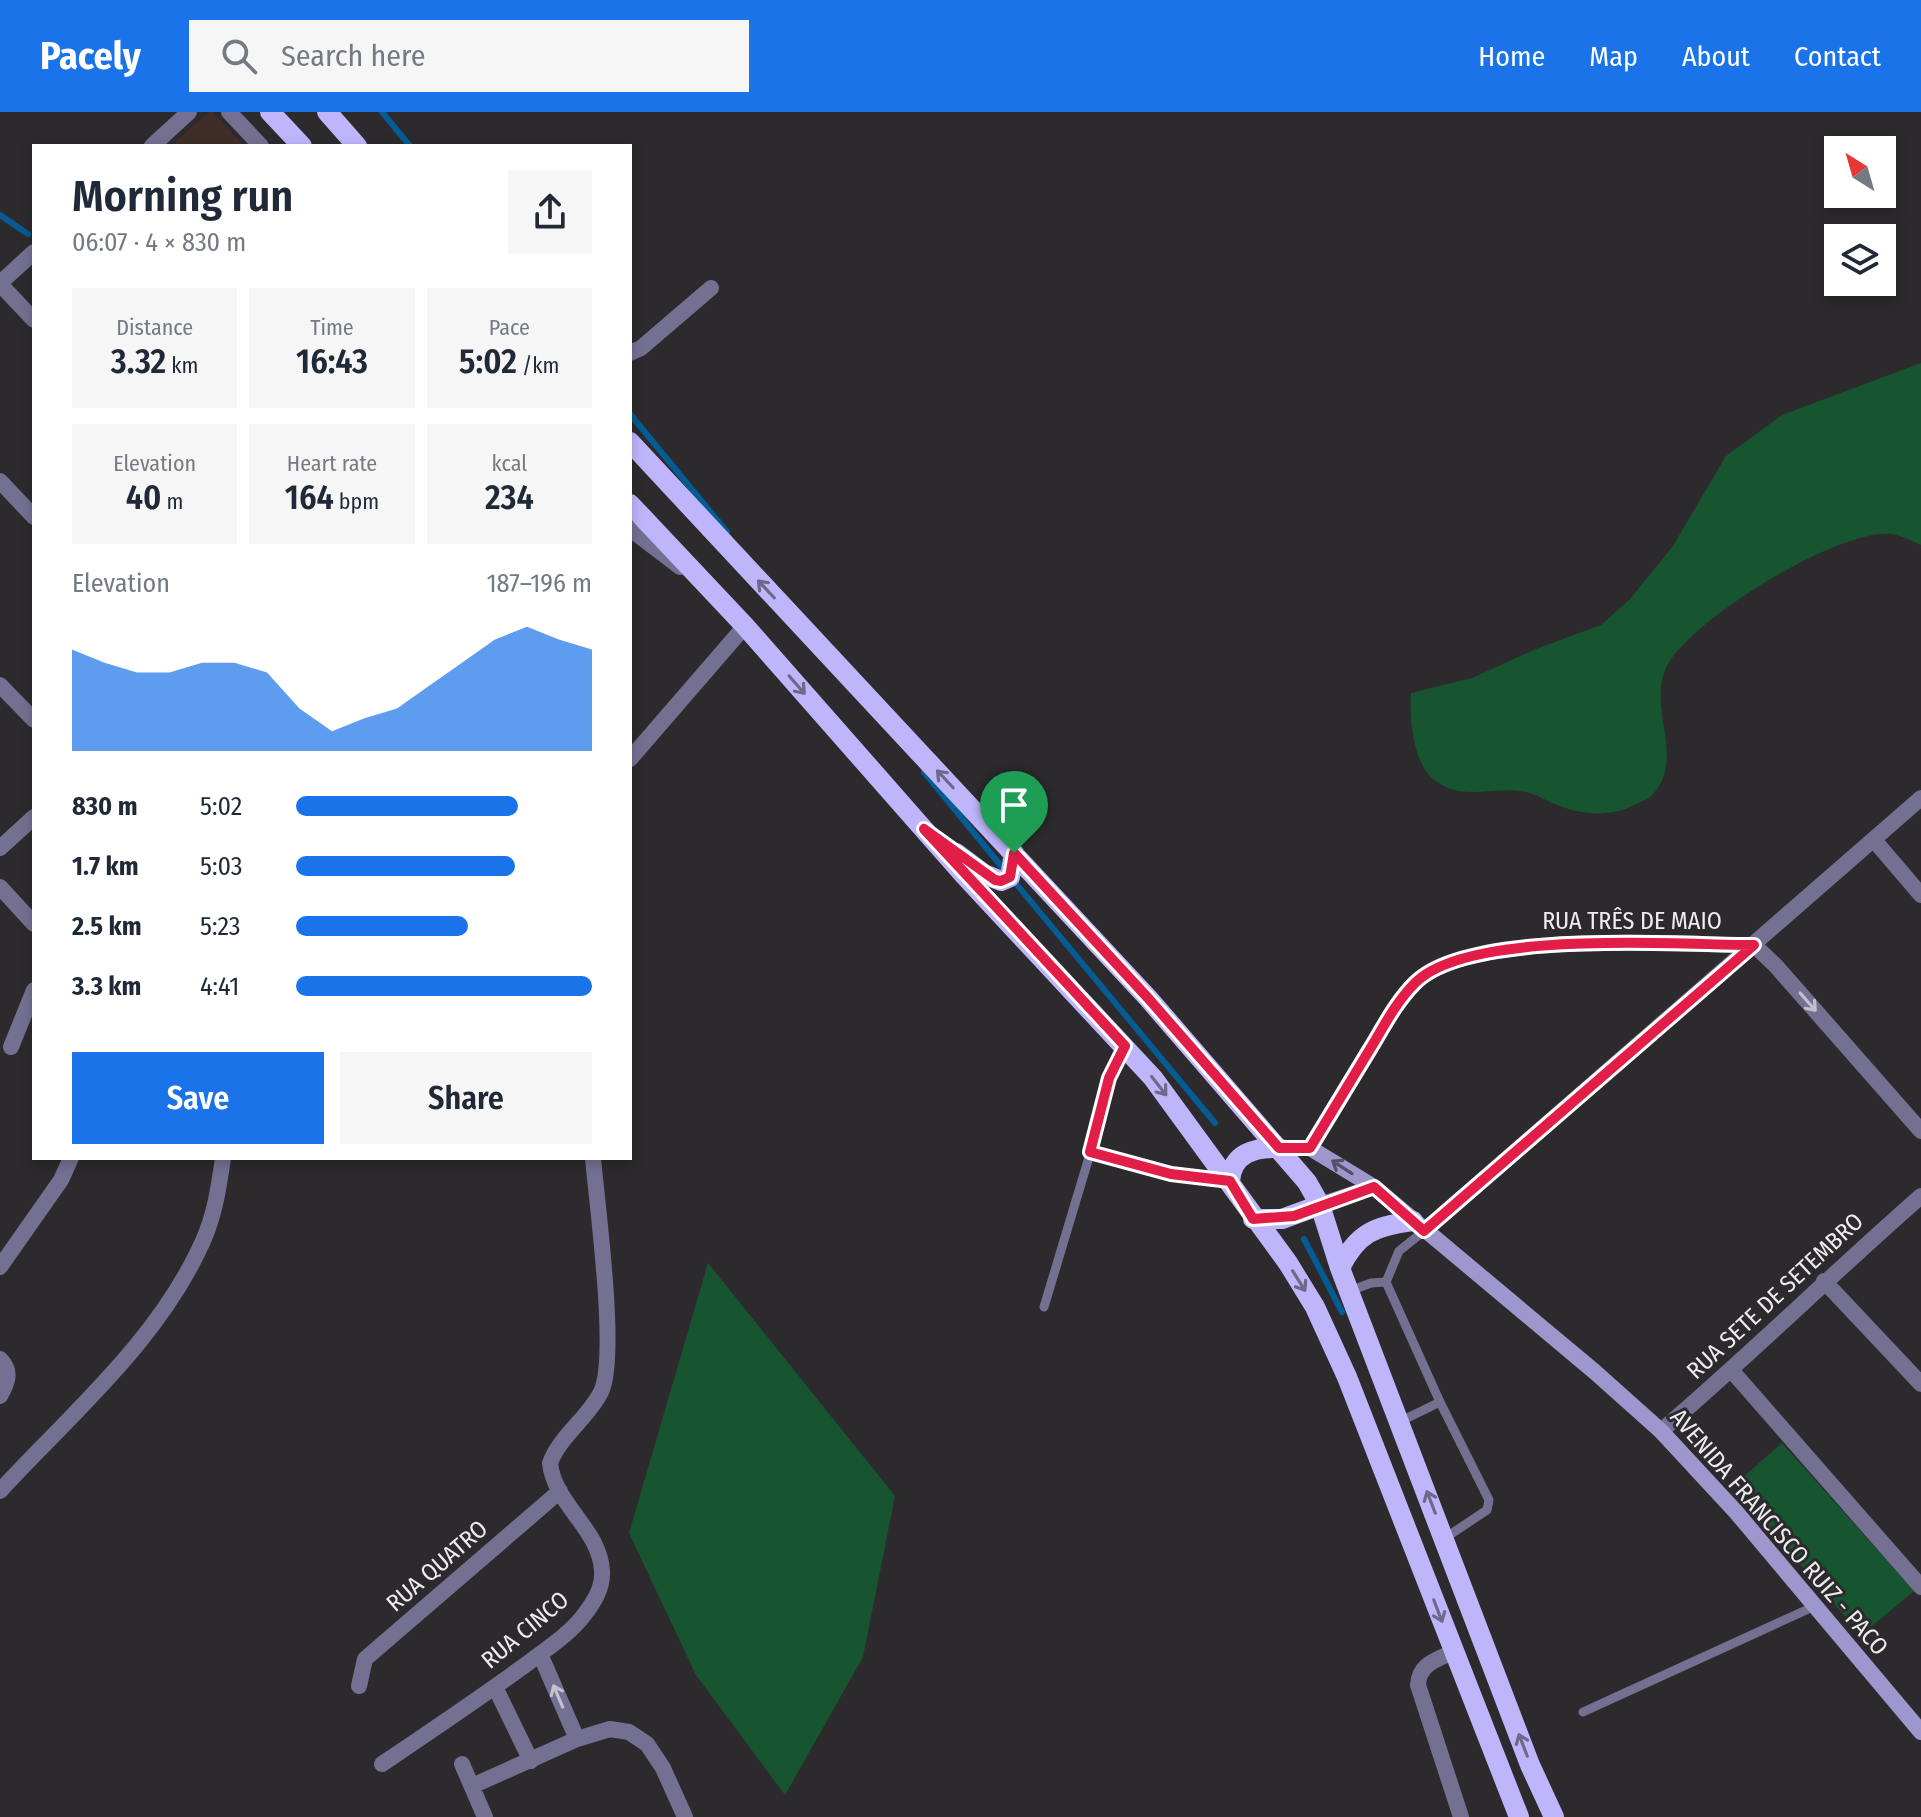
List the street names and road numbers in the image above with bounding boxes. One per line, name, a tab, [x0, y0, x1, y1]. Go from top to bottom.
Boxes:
street label: RUA TRÊS DE MAIO	[1542, 907, 1722, 935]
street label: RUA SETE DE SETEMBRO	[1681, 1207, 1869, 1385]
street label: AVENIDA FRANCISCO RUIZ - PACO	[1664, 1403, 1894, 1661]
street label: RUA QUATRO	[381, 1515, 493, 1617]
street label: RUA CINCO	[476, 1586, 574, 1674]

